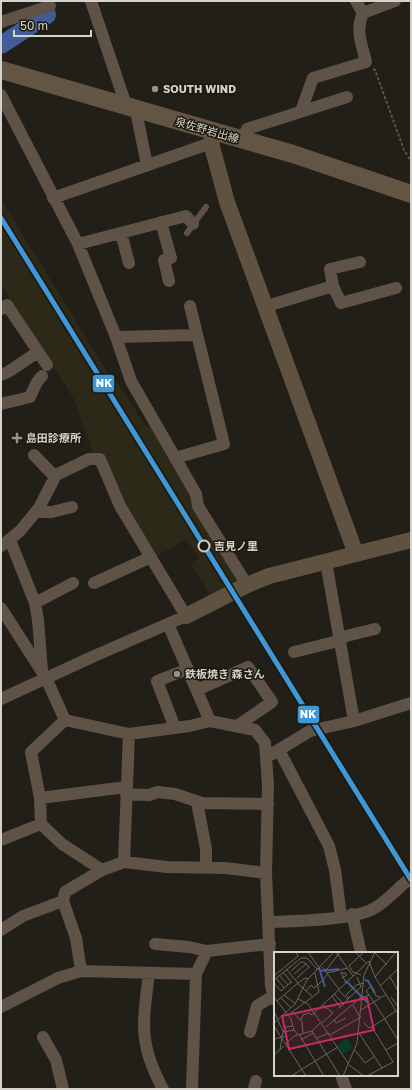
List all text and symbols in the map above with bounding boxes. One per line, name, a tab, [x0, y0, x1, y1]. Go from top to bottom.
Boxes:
scale bar	[14, 12, 91, 38]
text: 50 m	[20, 18, 48, 33]
place label: SOUTH WIND	[163, 82, 236, 95]
marker: SOUTH WIND	[150, 84, 160, 94]
street label: 泉佐野岩出線	[174, 114, 241, 145]
line badge: NK	[92, 374, 115, 393]
text: NK	[96, 376, 112, 389]
place label: 島田診療所	[26, 431, 81, 444]
marker: 島田診療所	[11, 432, 23, 444]
marker: 吉見ノ里	[197, 539, 211, 553]
place label: 吉見ノ里	[214, 539, 258, 552]
place label: 鉄板焼き 森さん	[185, 667, 265, 680]
marker: 鉄板焼き 森さん	[172, 669, 182, 679]
line badge: NK	[297, 705, 320, 724]
text: NK	[300, 707, 316, 720]
inset map	[274, 952, 398, 1076]

